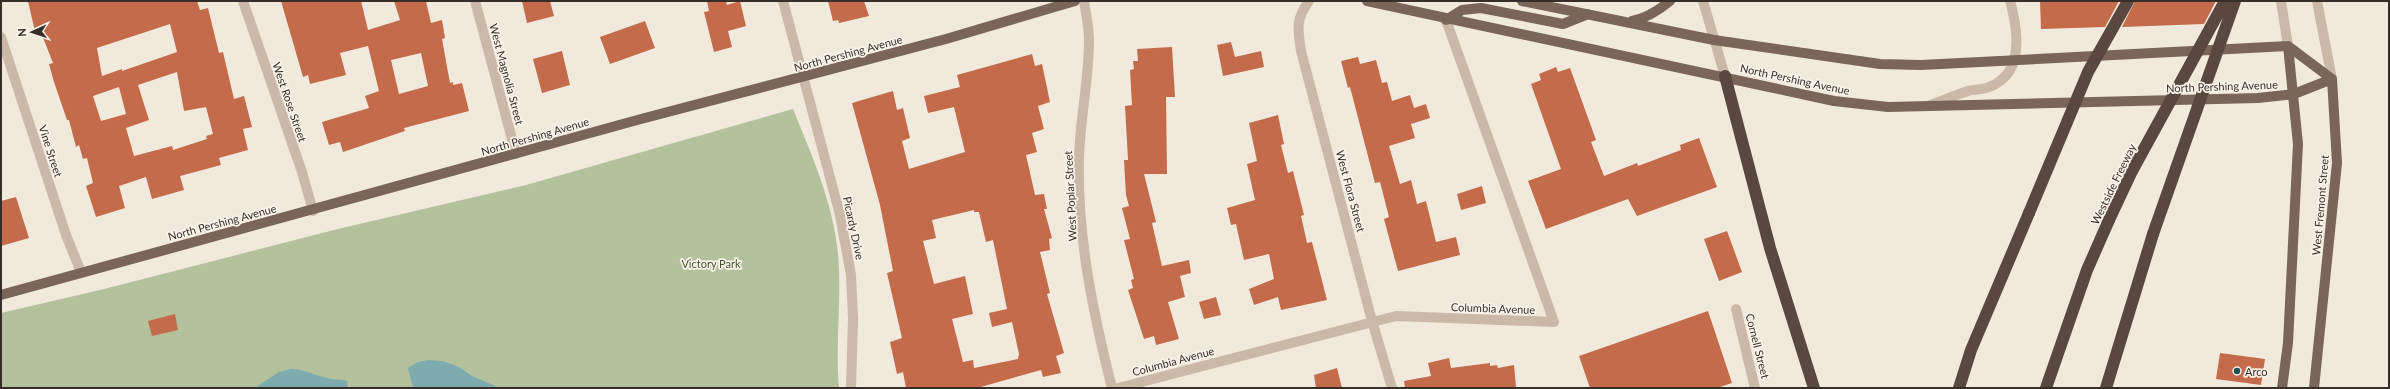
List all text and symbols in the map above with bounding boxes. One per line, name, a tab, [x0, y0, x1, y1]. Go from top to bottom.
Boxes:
north arrow	[12, 12, 52, 52]
street label: West Magnolia Street	[487, 22, 527, 126]
text: N	[15, 28, 28, 37]
street label: North Pershing Avenue	[792, 32, 904, 74]
street label: West Rose Street	[270, 61, 310, 144]
street label: North Pershing Avenue	[1739, 61, 1851, 97]
street label: North Pershing Avenue	[2166, 78, 2278, 94]
street label: North Pershing Avenue	[480, 114, 591, 158]
street label: Vine Street	[37, 123, 66, 179]
street label: Westside Freeway	[2088, 141, 2138, 226]
street label: West Flora Street	[1334, 149, 1368, 233]
street label: West Poplar Street	[1061, 150, 1079, 241]
street label: West Fremont Street	[2309, 154, 2331, 256]
street label: Picardy Drive	[841, 195, 867, 261]
street label: North Pershing Avenue	[166, 201, 278, 243]
park label: Victory Park	[681, 257, 741, 270]
street label: Columbia Avenue	[1451, 300, 1536, 316]
street label: Cornell Street	[1744, 312, 1772, 380]
street label: Columbia Avenue	[1131, 344, 1216, 378]
place label: Arco	[2245, 365, 2268, 378]
marker: Arco	[2232, 366, 2242, 376]

